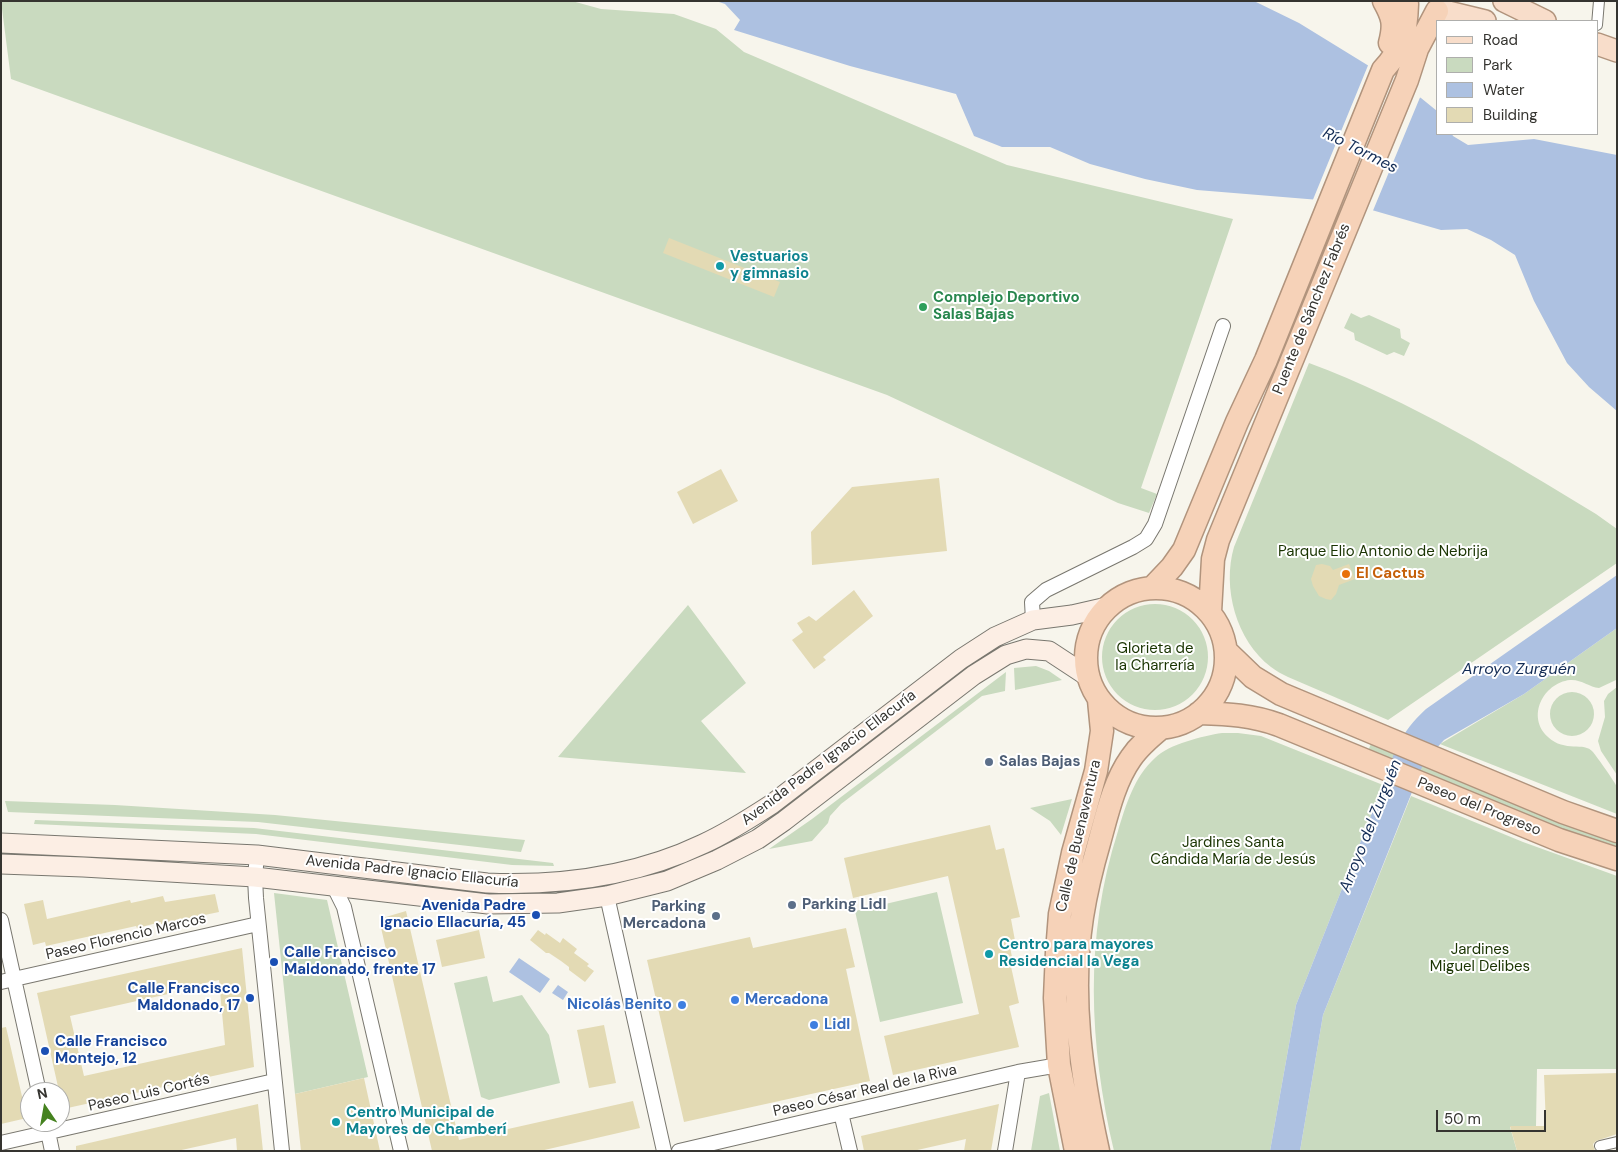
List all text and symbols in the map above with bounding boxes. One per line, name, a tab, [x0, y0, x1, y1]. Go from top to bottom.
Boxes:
legend	[1436, 20, 1598, 135]
text: Road	[1483, 30, 1518, 50]
text: Park	[1483, 55, 1513, 75]
text: Water	[1483, 80, 1524, 100]
text: Building	[1483, 105, 1538, 125]
water label: Río Tormes	[1319, 124, 1401, 178]
street label: Puente de Sánchez Fabrés	[1269, 221, 1355, 397]
place label: Vestuarios y gimnasio	[730, 248, 809, 283]
marker: Vestuarios y gimnasio	[714, 260, 726, 272]
place label: Complejo Deportivo Salas Bajas	[933, 289, 1080, 324]
marker: Complejo Deportivo Salas Bajas	[917, 301, 929, 313]
park label: Parque Elio Antonio de Nebrija	[1278, 543, 1488, 561]
place label: El Cactus	[1356, 565, 1425, 583]
marker: El Cactus	[1340, 568, 1352, 580]
park label: Glorieta de la Charrería	[1115, 640, 1195, 675]
water label: Arroyo Zurguén	[1462, 660, 1576, 680]
street label: Avenida Padre Ignacio Ellacuría	[738, 686, 920, 830]
place label: Salas Bajas	[999, 753, 1080, 771]
marker: Salas Bajas	[983, 756, 995, 768]
water label: Arroyo del Zurguén	[1336, 757, 1406, 895]
street label: Calle de Buenaventura	[1053, 758, 1105, 914]
street label: Paseo del Progreso	[1415, 774, 1543, 840]
park label: Jardines Santa Cándida María de Jesús	[1150, 834, 1316, 869]
street label: Avenida Padre Ignacio Ellacuría	[305, 852, 519, 892]
place label: Parking Lidl	[802, 896, 886, 914]
place label: Avenida Padre Ignacio Ellacuría, 45	[380, 897, 526, 932]
place label: Parking Mercadona	[623, 898, 706, 933]
marker: Parking Lidl	[786, 899, 798, 911]
marker: Avenida Padre Ignacio Ellacuría, 45	[530, 909, 542, 921]
street label: Paseo Florencio Marcos	[44, 910, 208, 964]
marker: Parking Mercadona	[710, 910, 722, 922]
place label: Centro para mayores Residencial la Vega	[999, 936, 1154, 971]
park label: Jardines Miguel Delibes	[1430, 941, 1530, 976]
place label: Calle Francisco Maldonado, frente 17	[284, 944, 436, 979]
marker: Centro para mayores Residencial la Vega	[983, 948, 995, 960]
marker: Calle Francisco Maldonado, frente 17	[268, 956, 280, 968]
place label: Calle Francisco Maldonado, 17	[128, 980, 240, 1015]
place label: Mercadona	[745, 991, 828, 1009]
marker: Calle Francisco Maldonado, 17	[244, 992, 256, 1004]
marker: Mercadona	[729, 994, 741, 1006]
place label: Nicolás Benito	[567, 996, 672, 1014]
marker: Nicolás Benito	[676, 999, 688, 1011]
place label: Lidl	[824, 1016, 850, 1034]
marker: Lidl	[808, 1019, 820, 1031]
place label: Calle Francisco Montejo, 12	[55, 1033, 167, 1068]
marker: Calle Francisco Montejo, 12	[39, 1045, 51, 1057]
street label: Paseo César Real de la Riva	[771, 1061, 959, 1121]
street label: Paseo Luis Cortés	[87, 1070, 211, 1116]
north arrow	[20, 1082, 70, 1132]
text: N	[35, 1083, 49, 1103]
scale bar	[1438, 1100, 1548, 1132]
place label: Centro Municipal de Mayores de Chamberí	[346, 1104, 507, 1139]
text: 50 m	[1444, 1109, 1481, 1129]
marker: Centro Municipal de Mayores de Chamberí	[330, 1116, 342, 1128]

